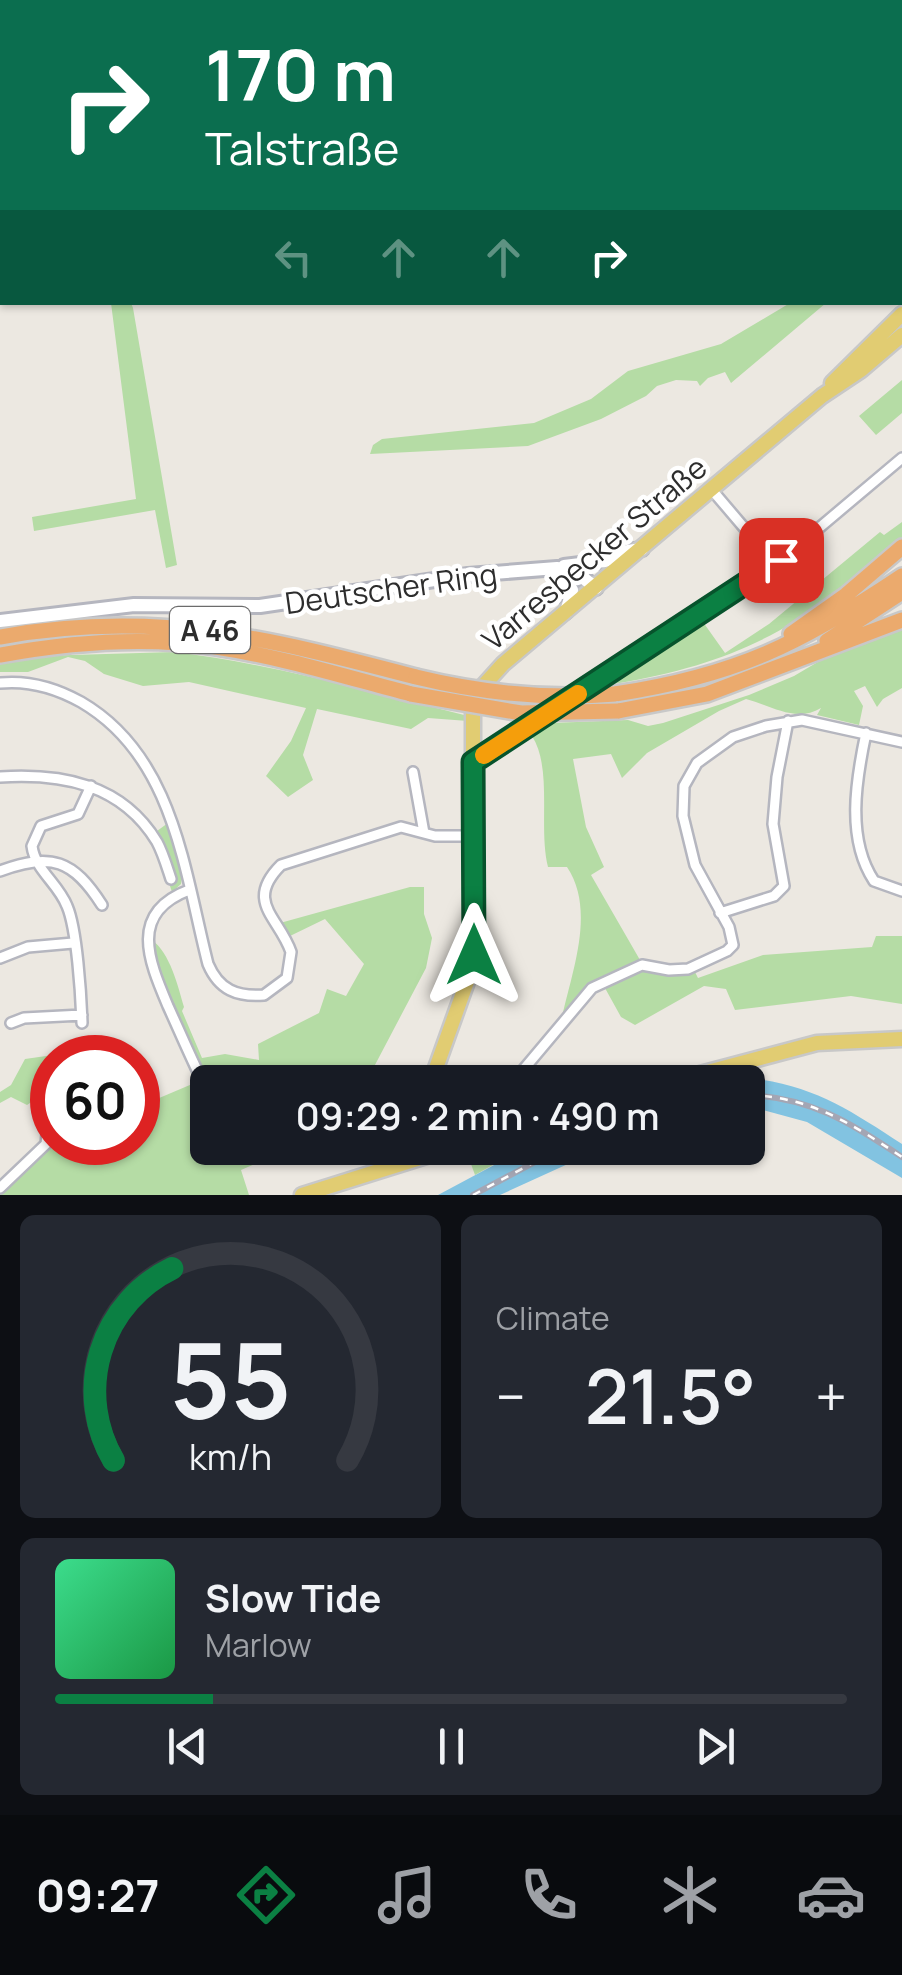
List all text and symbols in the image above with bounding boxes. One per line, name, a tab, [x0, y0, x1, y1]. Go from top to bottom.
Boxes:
text: 170 m	[205, 26, 396, 122]
icon: right	[40, 40, 170, 170]
text: Talstraße	[205, 117, 399, 179]
icon: left	[266, 230, 321, 285]
icon: ahead	[371, 230, 426, 285]
icon: ahead	[476, 230, 531, 285]
icon: right	[581, 230, 636, 285]
street label: Varresbecker Straße	[473, 447, 715, 659]
pin	[739, 518, 824, 603]
icon: arrive	[754, 533, 809, 588]
street label: Deutscher Ring	[282, 553, 500, 623]
road number: A 46	[170, 607, 250, 653]
position arrow	[422, 903, 526, 1007]
speed limit sign: 60	[30, 1035, 160, 1165]
text: 09:29 · 2 min · 490 m	[295, 1089, 660, 1141]
text: Climate	[496, 1296, 610, 1340]
text: 55	[170, 1307, 291, 1449]
text: 21.5°	[585, 1344, 756, 1447]
text: −	[496, 1358, 526, 1434]
text: +	[815, 1358, 847, 1434]
text: km/h	[189, 1432, 272, 1481]
text: Slow Tide	[205, 1571, 382, 1623]
text: Marlow	[205, 1623, 312, 1667]
icon: previous	[160, 1719, 215, 1774]
icon: pause	[424, 1719, 479, 1774]
icon: next	[688, 1719, 743, 1774]
icon: directions	[231, 1860, 301, 1930]
icon: music	[372, 1860, 442, 1930]
icon: phone	[514, 1860, 584, 1930]
icon: climate	[655, 1860, 725, 1930]
icon: car	[796, 1860, 866, 1930]
text: 09:27	[36, 1864, 159, 1926]

